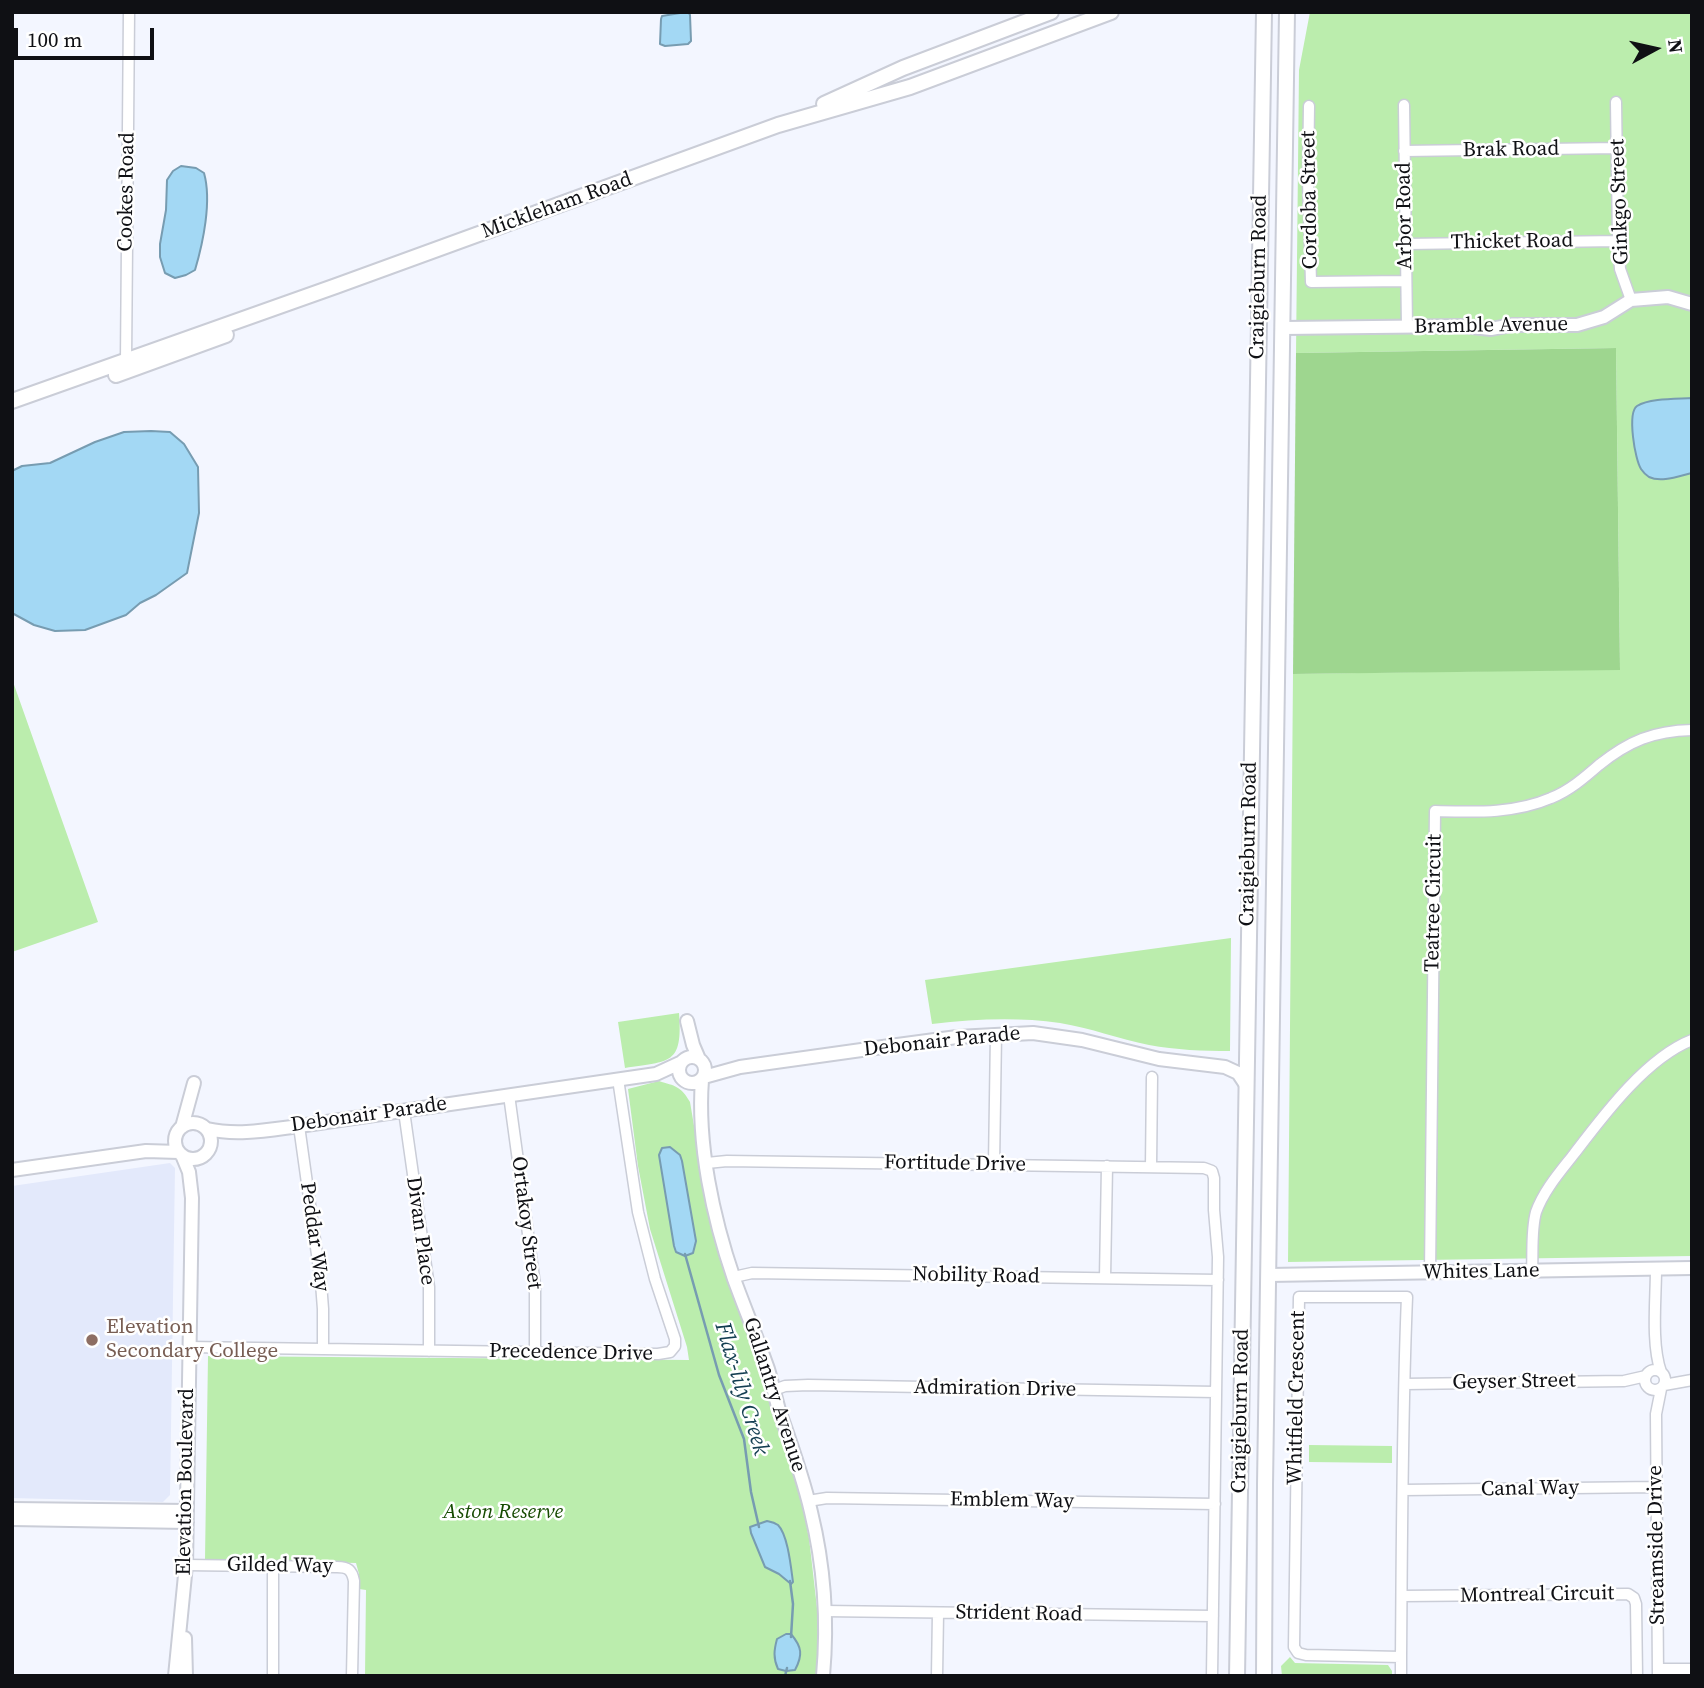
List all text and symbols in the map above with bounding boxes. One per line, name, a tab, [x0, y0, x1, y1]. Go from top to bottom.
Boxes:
scale bar	[18, 14, 158, 58]
north arrow	[1620, 14, 1690, 84]
text: 100 m	[27, 25, 82, 54]
text: N	[1662, 37, 1690, 55]
street label: Cordoba Street	[1296, 130, 1324, 270]
street label: Cookes Road	[113, 132, 141, 252]
street label: Brak Road	[1463, 137, 1559, 163]
street label: Ginkgo Street	[1605, 139, 1635, 265]
street label: Arbor Road	[1391, 162, 1419, 270]
street label: Mickleham Road	[478, 167, 636, 245]
street label: Craigieburn Road	[1245, 194, 1273, 360]
street label: Thicket Road	[1450, 228, 1574, 256]
street label: Bramble Avenue	[1414, 312, 1568, 340]
street label: Craigieburn Road	[1235, 761, 1263, 927]
street label: Teatree Circuit	[1420, 834, 1448, 972]
street label: Debonair Parade	[862, 1021, 1022, 1063]
street label: Debonair Parade	[289, 1092, 449, 1138]
street label: Fortitude Drive	[884, 1150, 1026, 1178]
street label: Ortakoy Street	[505, 1155, 547, 1291]
street label: Divan Place	[400, 1175, 440, 1287]
street label: Peddar Way	[294, 1180, 334, 1294]
street label: Whites Lane	[1422, 1258, 1540, 1286]
street label: Nobility Road	[912, 1262, 1040, 1290]
street label: Whitfield Crescent	[1283, 1311, 1311, 1485]
place label: Elevation Secondary College	[106, 1315, 278, 1365]
street label: Gallantry Avenue	[737, 1315, 811, 1475]
water label: Flax-lily Creek	[708, 1319, 774, 1459]
street label: Craigieburn Road	[1227, 1328, 1255, 1494]
marker: Elevation Secondary College	[84, 1332, 100, 1348]
street label: Precedence Drive	[489, 1339, 653, 1367]
street label: Geyser Street	[1452, 1368, 1576, 1396]
street label: Admiration Drive	[913, 1375, 1077, 1403]
street label: Elevation Boulevard	[172, 1388, 200, 1576]
street label: Streamside Drive	[1643, 1465, 1671, 1625]
street label: Canal Way	[1481, 1476, 1579, 1502]
street label: Emblem Way	[950, 1487, 1074, 1515]
park label: Aston Reserve	[443, 1500, 563, 1526]
street label: Gilded Way	[227, 1552, 333, 1580]
street label: Montreal Circuit	[1460, 1581, 1614, 1609]
street label: Strident Road	[955, 1600, 1083, 1628]

